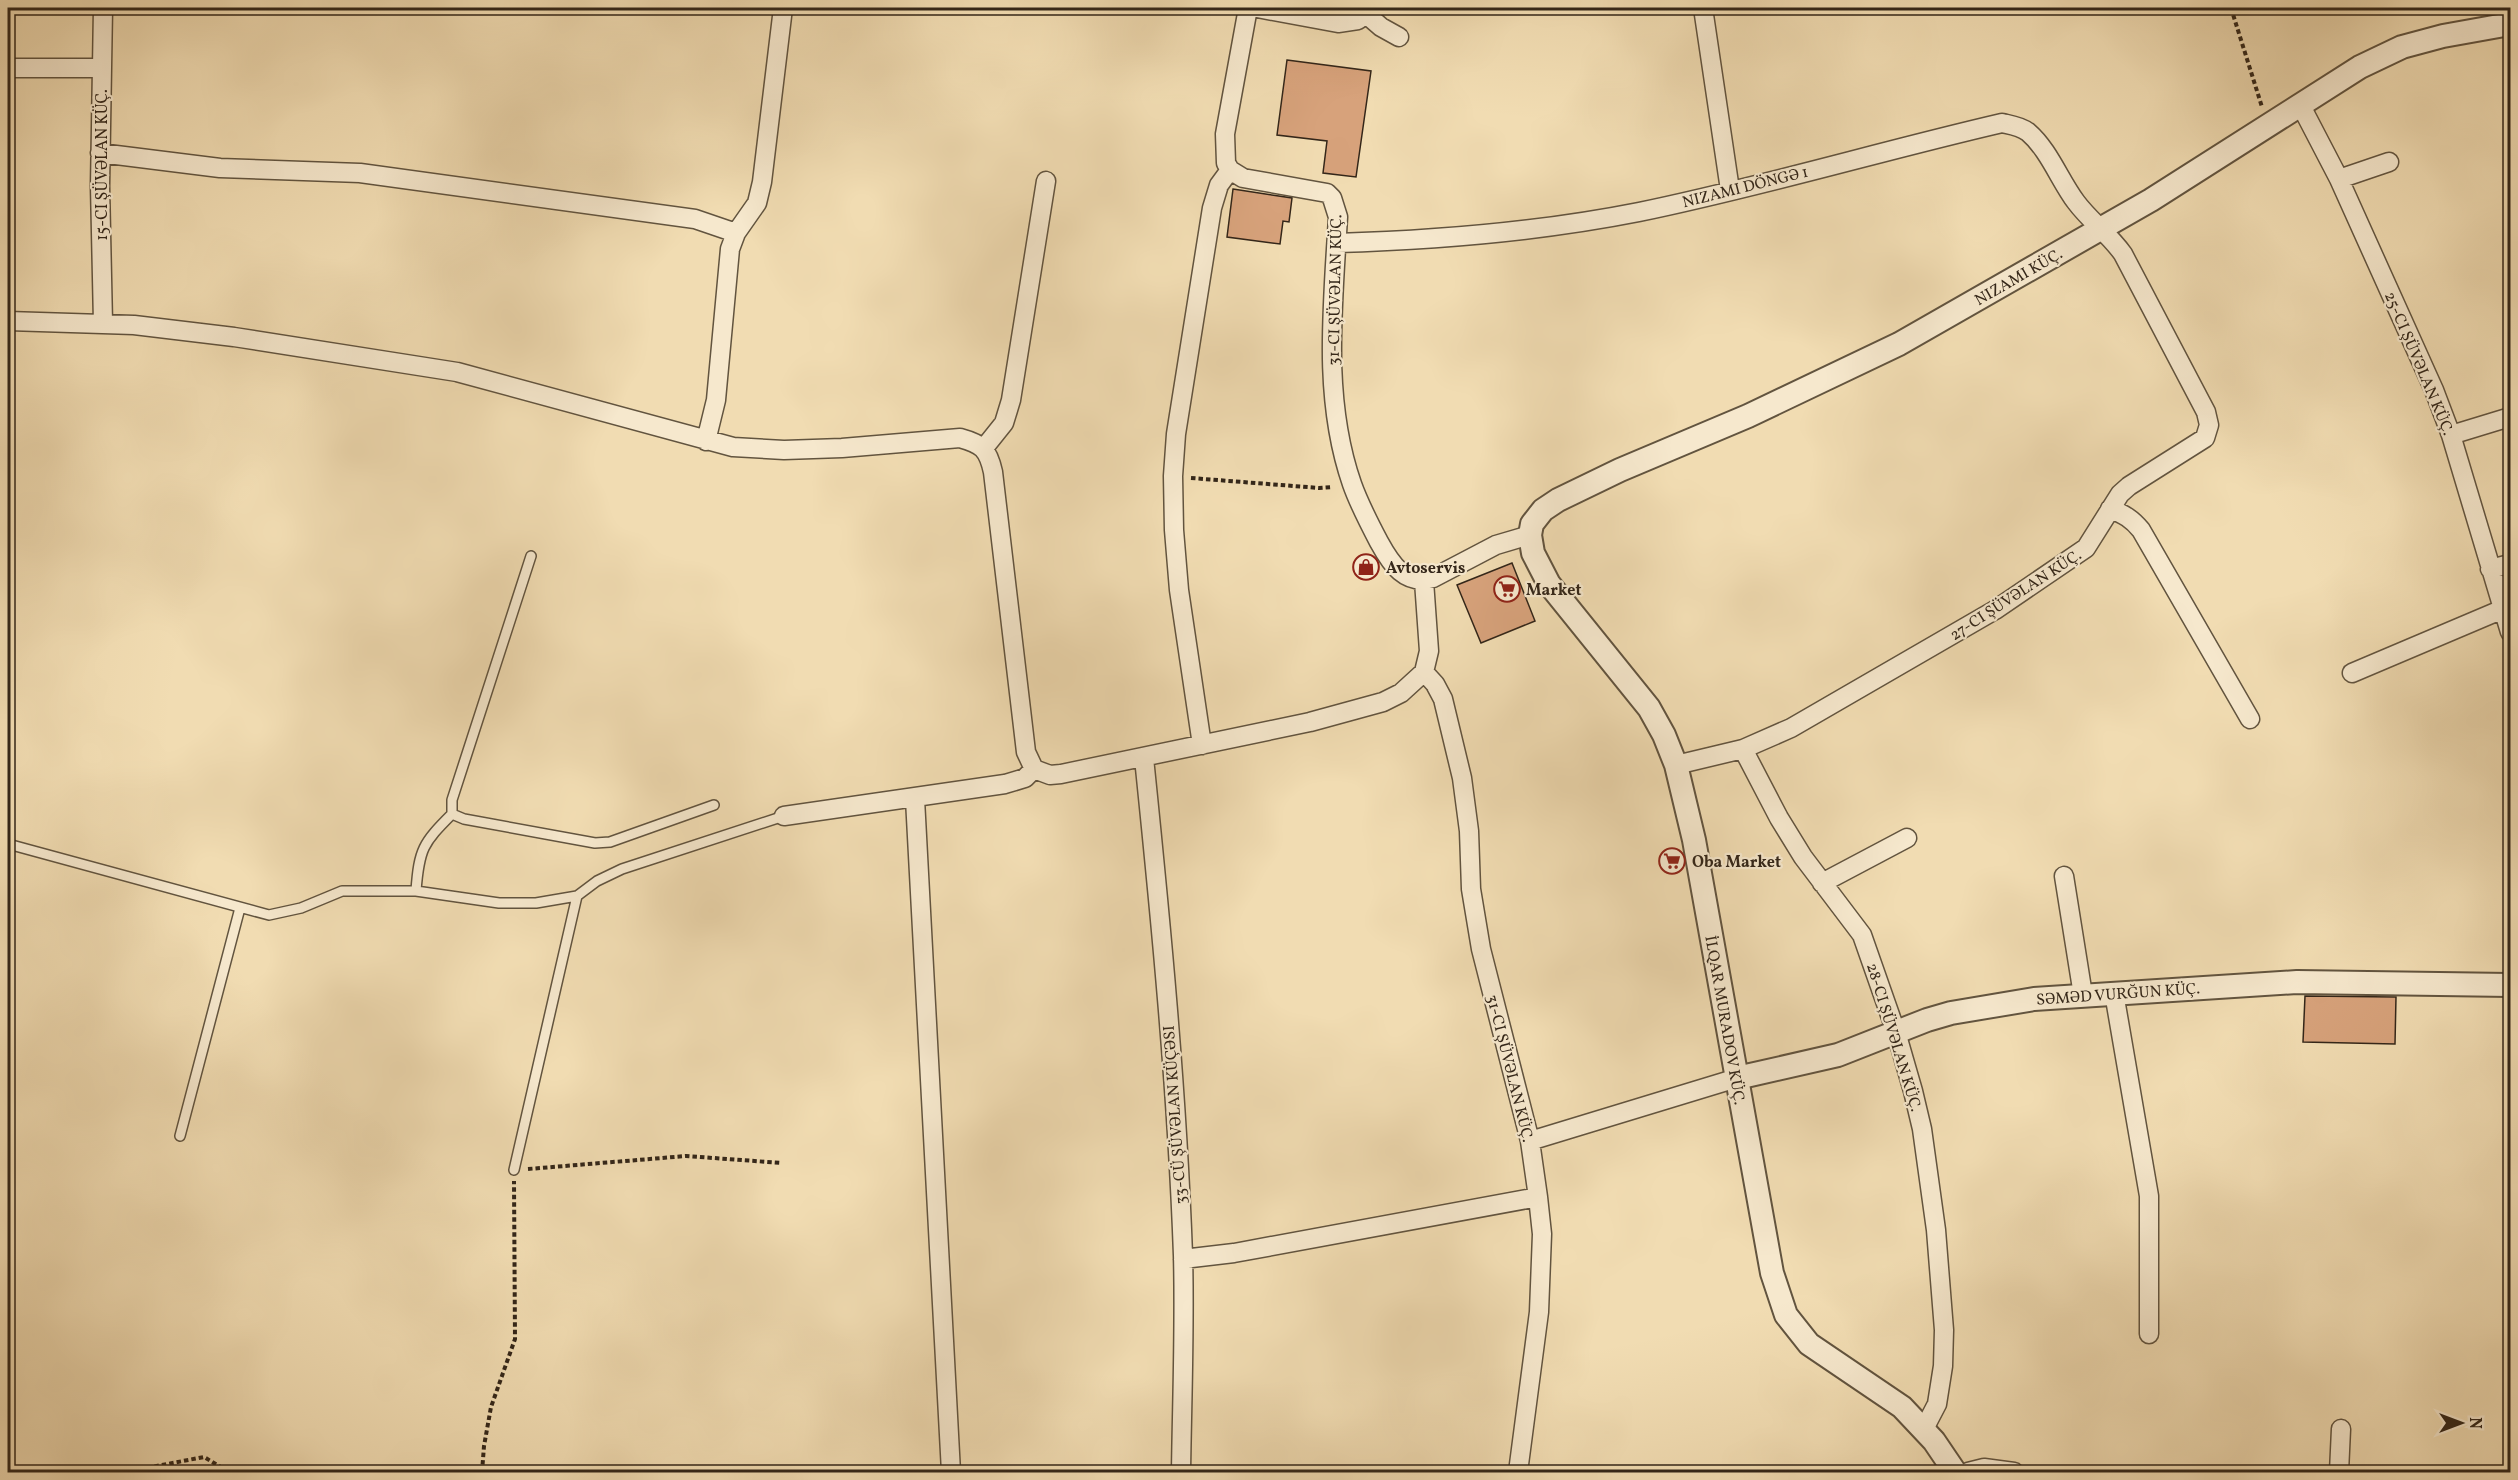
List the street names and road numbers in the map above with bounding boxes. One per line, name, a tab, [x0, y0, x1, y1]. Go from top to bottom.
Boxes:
street label: 15-CI ŞÜVƏLAN KÜÇ.	[92, 89, 114, 241]
street label: NIZAMI DÖNGƏ 1	[1680, 162, 1811, 214]
street label: 31-CI ŞÜVƏLAN KÜÇ.	[1324, 214, 1348, 366]
street label: NIZAMI KÜÇ.	[1971, 244, 2067, 312]
street label: 25-CI ŞÜVƏLAN KÜÇ.	[2378, 289, 2458, 439]
street label: 27-CI ŞÜVƏLAN KÜÇ.	[1946, 545, 2086, 647]
street label: İLQAR MURADOV KÜÇ.	[1698, 934, 1750, 1107]
street label: 28-CI ŞÜVƏLAN KÜÇ.	[1860, 961, 1926, 1115]
street label: SƏMƏD VURĞUN KÜÇ.	[2035, 977, 2201, 1012]
street label: 31-CI ŞÜVƏLAN KÜÇ.	[1480, 992, 1538, 1145]
street label: 33-CÜ ŞÜVƏLAN KÜÇƏSI	[1159, 1025, 1193, 1205]

